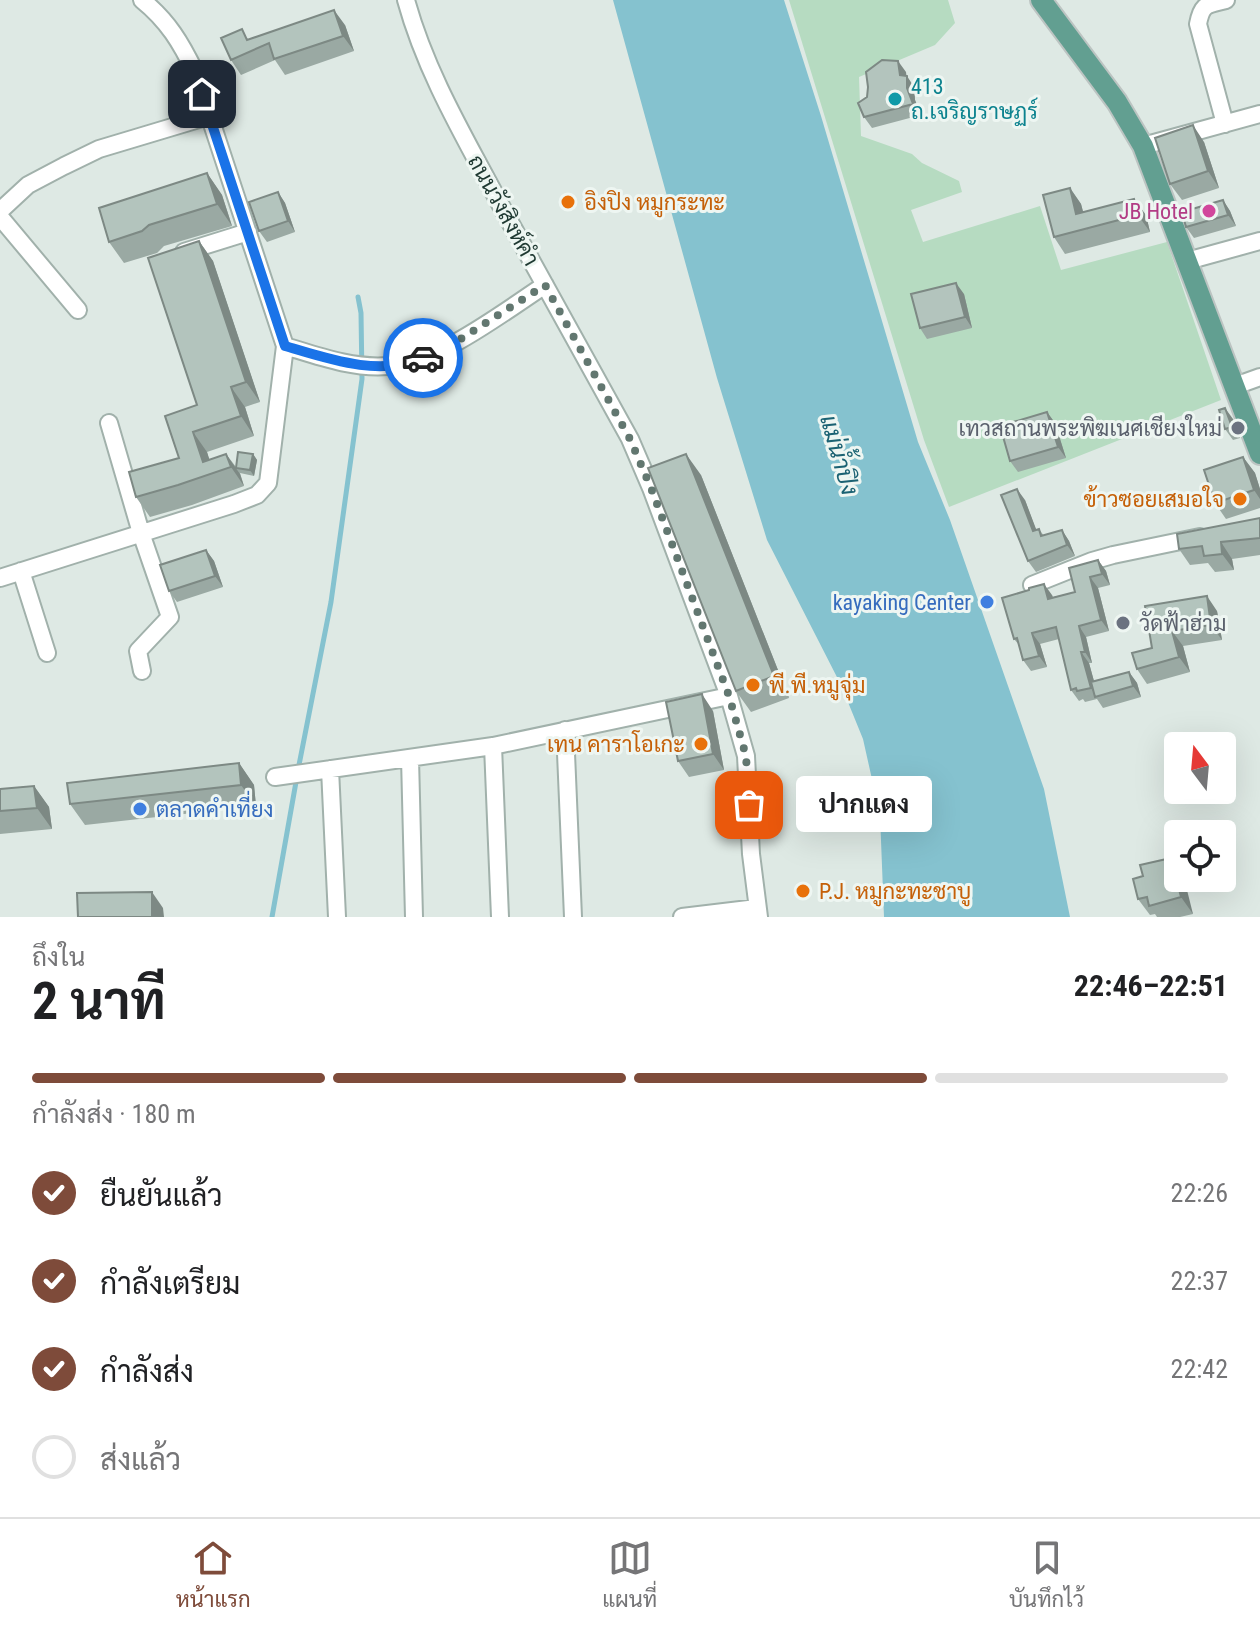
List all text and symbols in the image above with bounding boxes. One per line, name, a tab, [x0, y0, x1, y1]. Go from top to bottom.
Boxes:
pin	[168, 60, 236, 128]
icon: home	[180, 72, 224, 116]
place label: 413 ถ.เจริญราษฏร์	[911, 74, 1038, 127]
marker: 413 ถ.เจริญราษฏร์	[886, 90, 904, 108]
street label: ถนนวังสิงห์คำ	[463, 150, 546, 270]
place label: อิงปิง หมูกระทะ	[584, 189, 725, 218]
marker: อิงปิง หมูกระทะ	[559, 193, 577, 211]
place label: JB Hotel	[1119, 199, 1193, 224]
marker: JB Hotel	[1200, 202, 1218, 220]
courier	[383, 318, 463, 398]
icon: car	[401, 336, 445, 380]
water label: แม่น้ำปิง	[814, 410, 870, 498]
place label: เทวสถานพระพิฆเนศเชียงใหม่	[959, 414, 1222, 441]
marker: เทวสถานพระพิฆเนศเชียงใหม่	[1229, 419, 1247, 437]
place label: ข้าวซอยเสมอใจ	[1083, 485, 1224, 512]
marker: ข้าวซอยเสมอใจ	[1231, 490, 1249, 508]
place label: kayaking Center	[833, 590, 971, 615]
marker: kayaking Center	[978, 593, 996, 611]
place label: วัดฟ้าฮ่าม	[1139, 610, 1226, 636]
marker: วัดฟ้าฮ่าม	[1114, 614, 1132, 632]
place label: พี.พี.หมูจุ่ม	[769, 672, 866, 701]
marker: พี.พี.หมูจุ่ม	[744, 676, 762, 694]
place label: เทน คาราโอเกะ	[547, 730, 685, 757]
north arrow	[1164, 732, 1236, 804]
map controls	[1164, 732, 1236, 892]
marker: เทน คาราโอเกะ	[692, 735, 710, 753]
pin	[715, 771, 783, 839]
callout: ปากแดง	[797, 777, 933, 833]
icon: bag	[727, 783, 771, 827]
text: ปากแดง	[819, 789, 909, 819]
place label: ตลาดคำเที่ยง	[156, 790, 274, 822]
marker: ตลาดคำเที่ยง	[131, 800, 149, 818]
button: locate	[1164, 820, 1236, 892]
place label: P.J. หมูกะทะชาบู	[819, 879, 971, 907]
marker: P.J. หมูกะทะชาบู	[794, 882, 812, 900]
text: ถึงใน	[32, 942, 85, 972]
text: 22:46–22:51	[1074, 968, 1228, 1003]
text: 2 นาที	[32, 971, 166, 1032]
text: กำลังส่ง · 180 m	[32, 1099, 196, 1129]
icon: check	[32, 1171, 76, 1215]
text: ยืนยันแล้ว	[100, 1178, 223, 1213]
text: 22:26	[1171, 1178, 1228, 1208]
icon: check	[32, 1259, 76, 1303]
text: กำลังเตรียม	[100, 1266, 240, 1301]
text: 22:37	[1171, 1266, 1228, 1296]
icon: check	[32, 1347, 76, 1391]
text: กำลังส่ง	[100, 1354, 194, 1389]
text: 22:42	[1171, 1354, 1228, 1384]
text: ส่งแล้ว	[100, 1442, 181, 1477]
tab: หน้าแรก	[176, 1536, 251, 1612]
tab: แผนที่	[602, 1536, 657, 1612]
tab: บันทึกไว้	[1009, 1536, 1084, 1612]

